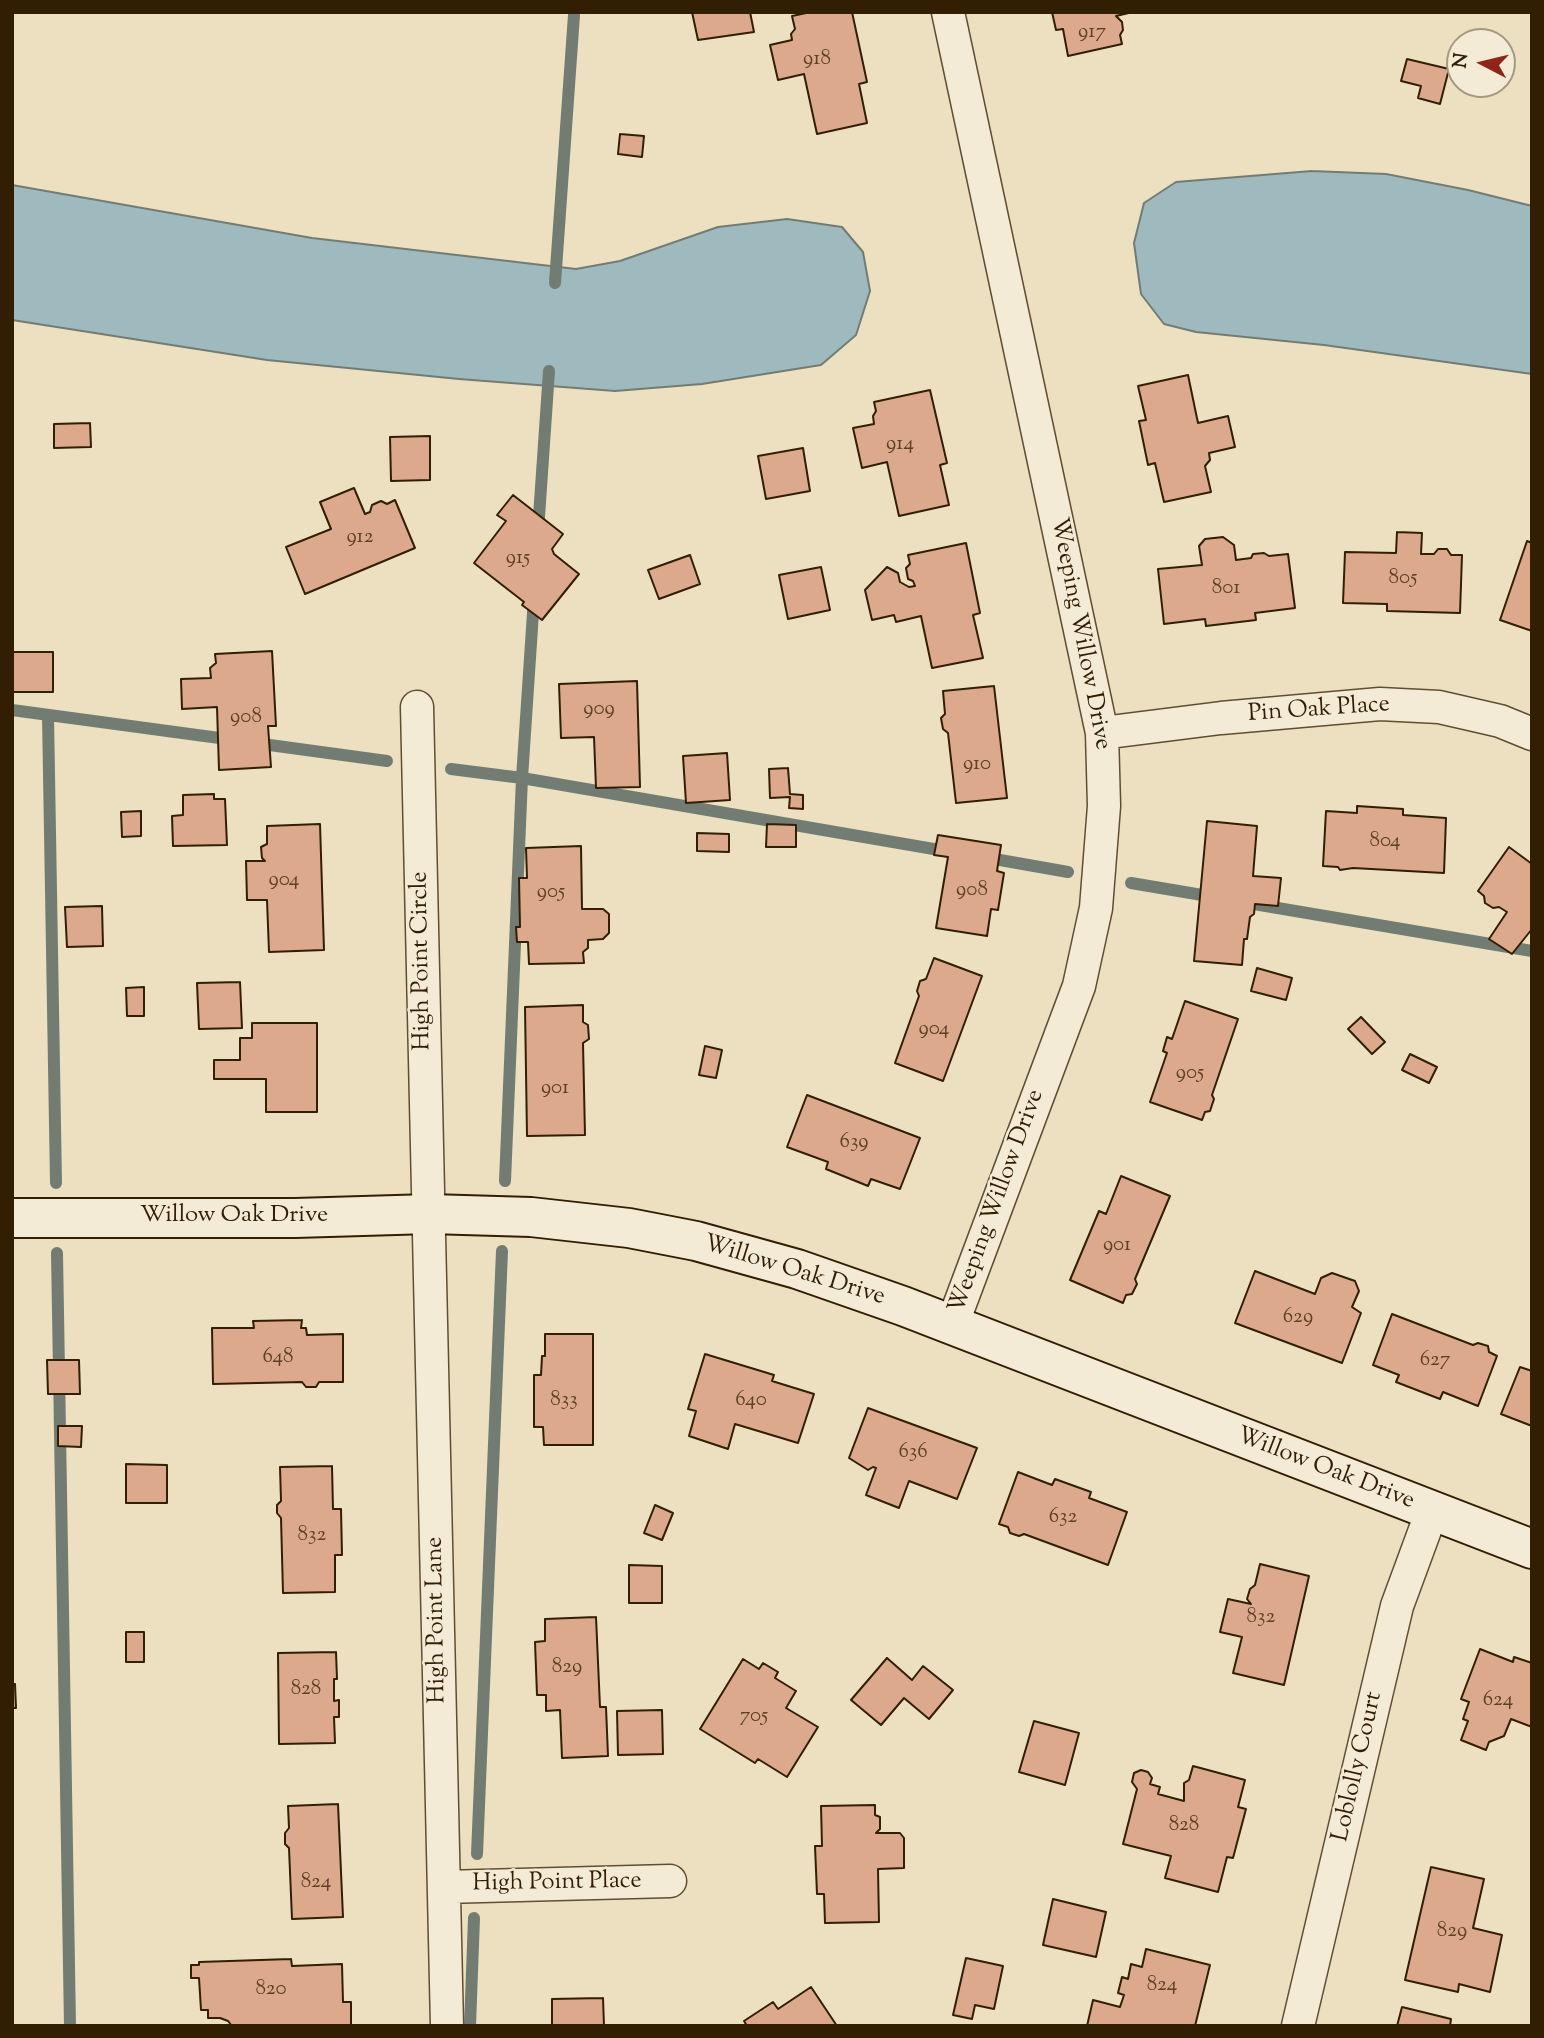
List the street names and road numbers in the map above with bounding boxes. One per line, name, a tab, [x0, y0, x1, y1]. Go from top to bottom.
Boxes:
street label: Weeping Willow Drive	[1042, 516, 1116, 752]
street label: Pin Oak Place	[1247, 692, 1391, 730]
street label: High Point Circle	[407, 871, 439, 1051]
street label: Weeping Willow Drive	[944, 1086, 1052, 1318]
street label: Willow Oak Drive	[140, 1203, 328, 1231]
street label: Willow Oak Drive	[700, 1231, 888, 1313]
street label: Willow Oak Drive	[1232, 1423, 1418, 1517]
street label: High Point Lane	[422, 1536, 454, 1704]
street label: Loblolly Court	[1328, 1689, 1390, 1845]
street label: High Point Place	[472, 1868, 642, 1900]

